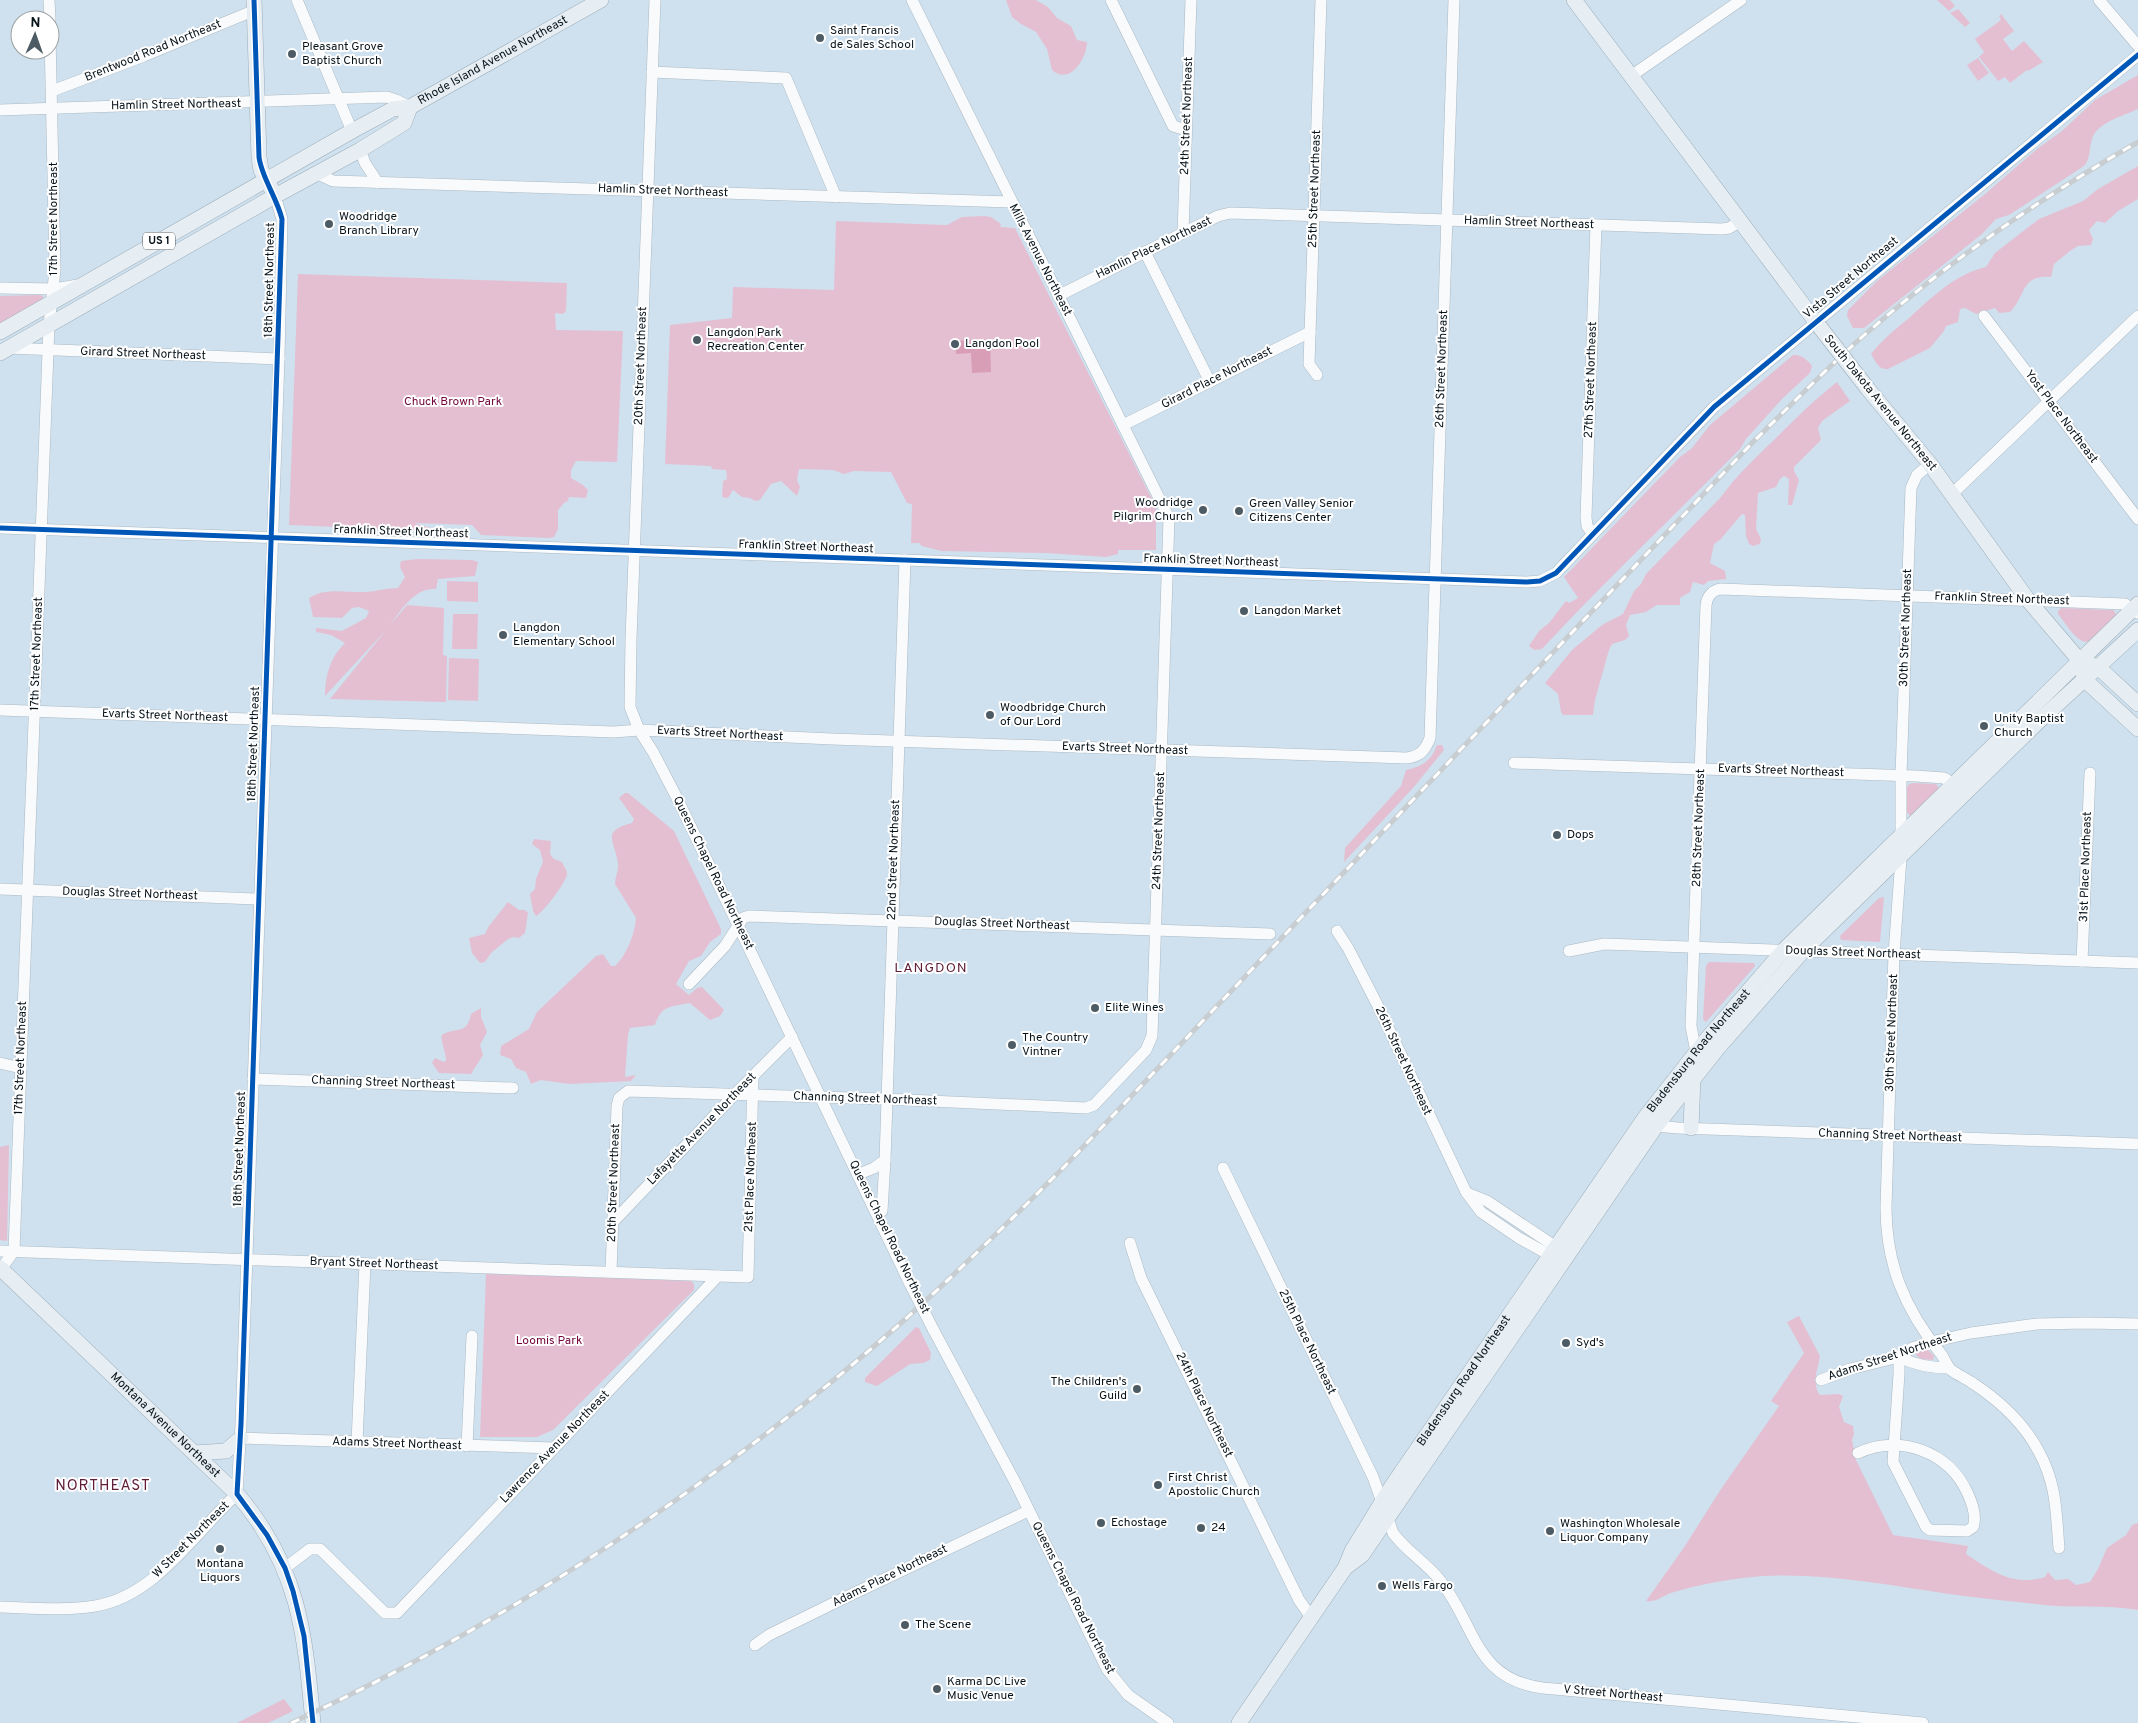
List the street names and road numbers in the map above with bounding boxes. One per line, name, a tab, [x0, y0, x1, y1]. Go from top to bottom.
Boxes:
street label: Rhode Island Avenue Northeast	[415, 12, 571, 109]
street label: Brentwood Road Northeast	[82, 16, 224, 86]
street label: 24th Street Northeast	[1177, 57, 1197, 175]
street label: Hamlin Street Northeast	[111, 96, 241, 114]
street label: 25th Street Northeast	[1305, 129, 1325, 249]
street label: 17th Street Northeast	[46, 162, 62, 276]
street label: Hamlin Street Northeast	[598, 181, 728, 201]
street label: Mills Avenue Northeast	[1005, 201, 1075, 319]
street label: Hamlin Place Northeast	[1093, 213, 1215, 283]
street label: Hamlin Street Northeast	[1464, 213, 1594, 233]
street label: 18th Street Northeast	[261, 222, 279, 338]
road number: US 1	[143, 232, 175, 250]
street label: Vista Street Northeast	[1800, 233, 1902, 323]
street label: 20th Street Northeast	[631, 306, 651, 426]
street label: 26th Street Northeast	[1432, 310, 1452, 428]
street label: 27th Street Northeast	[1581, 321, 1601, 439]
street label: South Dakota Avenue Northeast	[1820, 331, 1940, 475]
street label: Girard Place Northeast	[1159, 343, 1275, 413]
street label: Girard Street Northeast	[80, 344, 206, 364]
street label: Yost Place Northeast	[2021, 367, 2101, 467]
street label: Franklin Street Northeast	[333, 522, 469, 542]
street label: Franklin Street Northeast	[738, 537, 874, 557]
street label: Franklin Street Northeast	[1143, 551, 1279, 571]
street label: 30th Street Northeast	[1896, 568, 1916, 688]
street label: Franklin Street Northeast	[1934, 589, 2070, 609]
street label: 17th Street Northeast	[27, 597, 47, 711]
street label: 18th Street Northeast	[244, 686, 264, 802]
street label: Evarts Street Northeast	[102, 706, 228, 726]
street label: Evarts Street Northeast	[656, 723, 784, 745]
street label: Evarts Street Northeast	[1062, 739, 1188, 759]
street label: Evarts Street Northeast	[1718, 761, 1844, 781]
street label: 28th Street Northeast	[1689, 769, 1709, 887]
street label: 24th Street Northeast	[1149, 772, 1169, 890]
street label: Queens Chapel Road Northeast	[669, 794, 757, 952]
street label: 22nd Street Northeast	[884, 799, 904, 921]
street label: 31st Place Northeast	[2076, 811, 2096, 923]
street label: Douglas Street Northeast	[62, 884, 198, 904]
street label: Douglas Street Northeast	[934, 914, 1070, 934]
street label: Douglas Street Northeast	[1785, 943, 1921, 963]
street label: 30th Street Northeast	[1882, 973, 1902, 1093]
street label: Bladensburg Road Northeast	[1644, 986, 1754, 1116]
street label: 17th Street Northeast	[11, 1001, 31, 1115]
street label: 26th Street Northeast	[1371, 1004, 1435, 1118]
street label: Lafayette Avenue Northeast	[644, 1069, 760, 1189]
street label: Channing Street Northeast	[311, 1072, 455, 1094]
street label: Channing Street Northeast	[793, 1088, 937, 1110]
street label: 18th Street Northeast	[230, 1091, 250, 1207]
street label: 21st Place Northeast	[741, 1121, 761, 1233]
street label: 20th Street Northeast	[604, 1123, 624, 1243]
street label: Channing Street Northeast	[1818, 1125, 1962, 1147]
street label: Queens Chapel Road Northeast	[845, 1158, 933, 1316]
street label: Bryant Street Northeast	[309, 1254, 439, 1274]
street label: 25th Place Northeast	[1275, 1287, 1339, 1397]
street label: Bladensburg Road Northeast	[1414, 1312, 1515, 1450]
street label: Adams Street Northeast	[1826, 1329, 1954, 1385]
street label: 24th Place Northeast	[1172, 1350, 1236, 1460]
street label: Montana Avenue Northeast	[107, 1369, 223, 1482]
street label: Lawrence Avenue Northeast	[497, 1387, 613, 1507]
street label: Adams Street Northeast	[332, 1434, 462, 1454]
street label: W Street Northeast	[149, 1498, 233, 1582]
street label: Queens Chapel Road Northeast	[1028, 1519, 1118, 1677]
street label: Adams Place Northeast	[830, 1541, 950, 1611]
street label: V Street Northeast	[1562, 1682, 1664, 1706]

